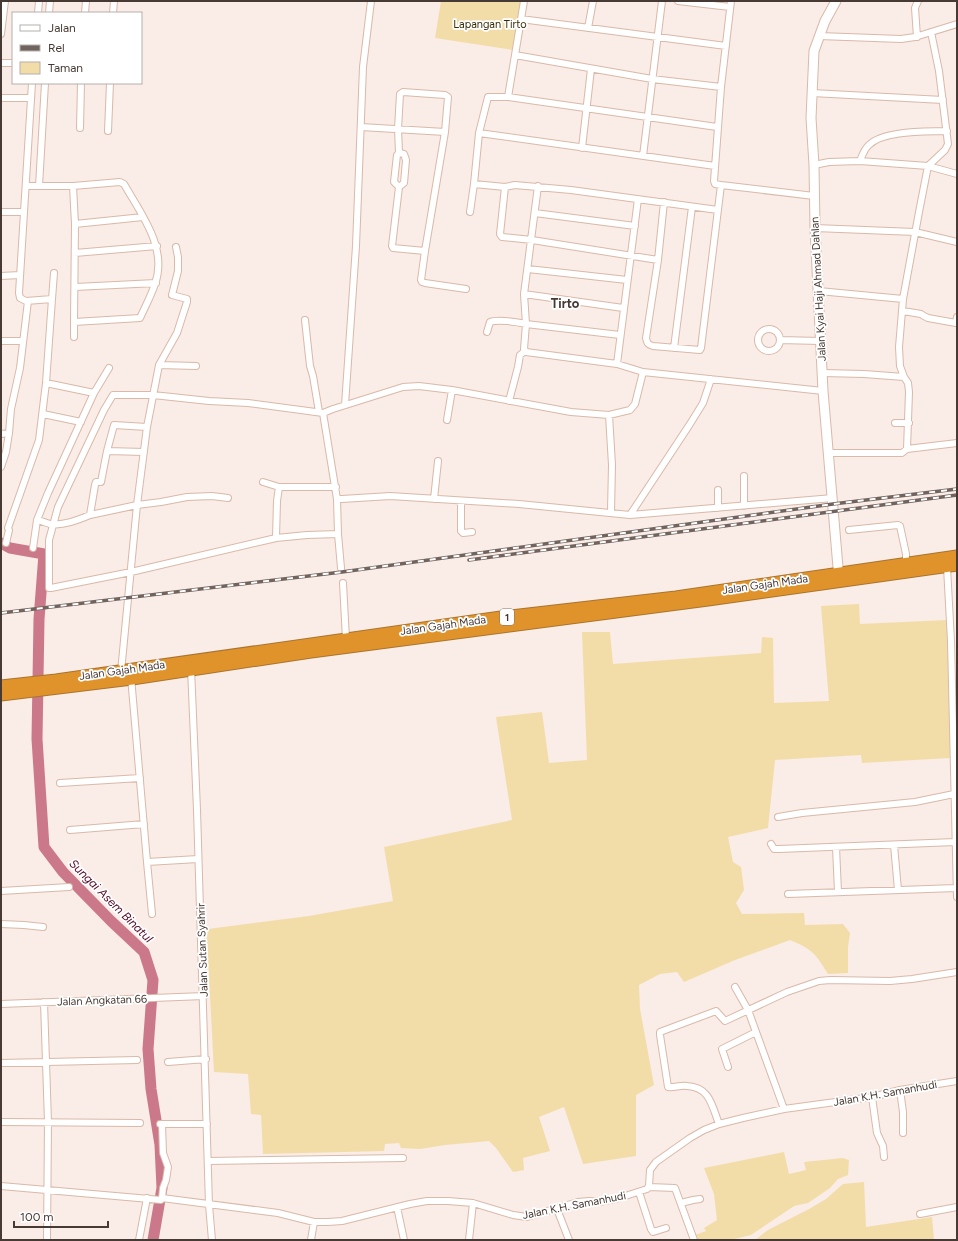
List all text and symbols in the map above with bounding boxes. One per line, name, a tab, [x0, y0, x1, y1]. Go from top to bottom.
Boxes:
legend	[12, 12, 142, 84]
park label: Lapangan Tirto	[453, 18, 527, 31]
text: Jalan	[48, 21, 76, 35]
text: Rel	[48, 41, 65, 55]
text: Taman	[48, 61, 83, 75]
street label: Jalan Kyai Haji Ahmad Dahlan	[808, 216, 829, 362]
district label: Tirto	[551, 296, 580, 311]
street label: Jalan Gajah Mada	[721, 572, 809, 597]
road number: 1	[500, 609, 514, 625]
street label: Jalan Gajah Mada	[399, 613, 487, 638]
street label: Jalan Gajah Mada	[78, 658, 166, 683]
water label: Sungai Asem Binatul	[66, 856, 156, 946]
street label: Jalan Sutan Syahrir	[194, 903, 211, 997]
street label: Jalan Angkatan 66	[57, 992, 147, 1009]
street label: Jalan K.H. Samanhudi	[832, 1078, 938, 1109]
street label: Jalan K.H. Samanhudi	[521, 1189, 627, 1222]
scale bar	[14, 1203, 108, 1229]
text: 100 m	[20, 1210, 54, 1224]

